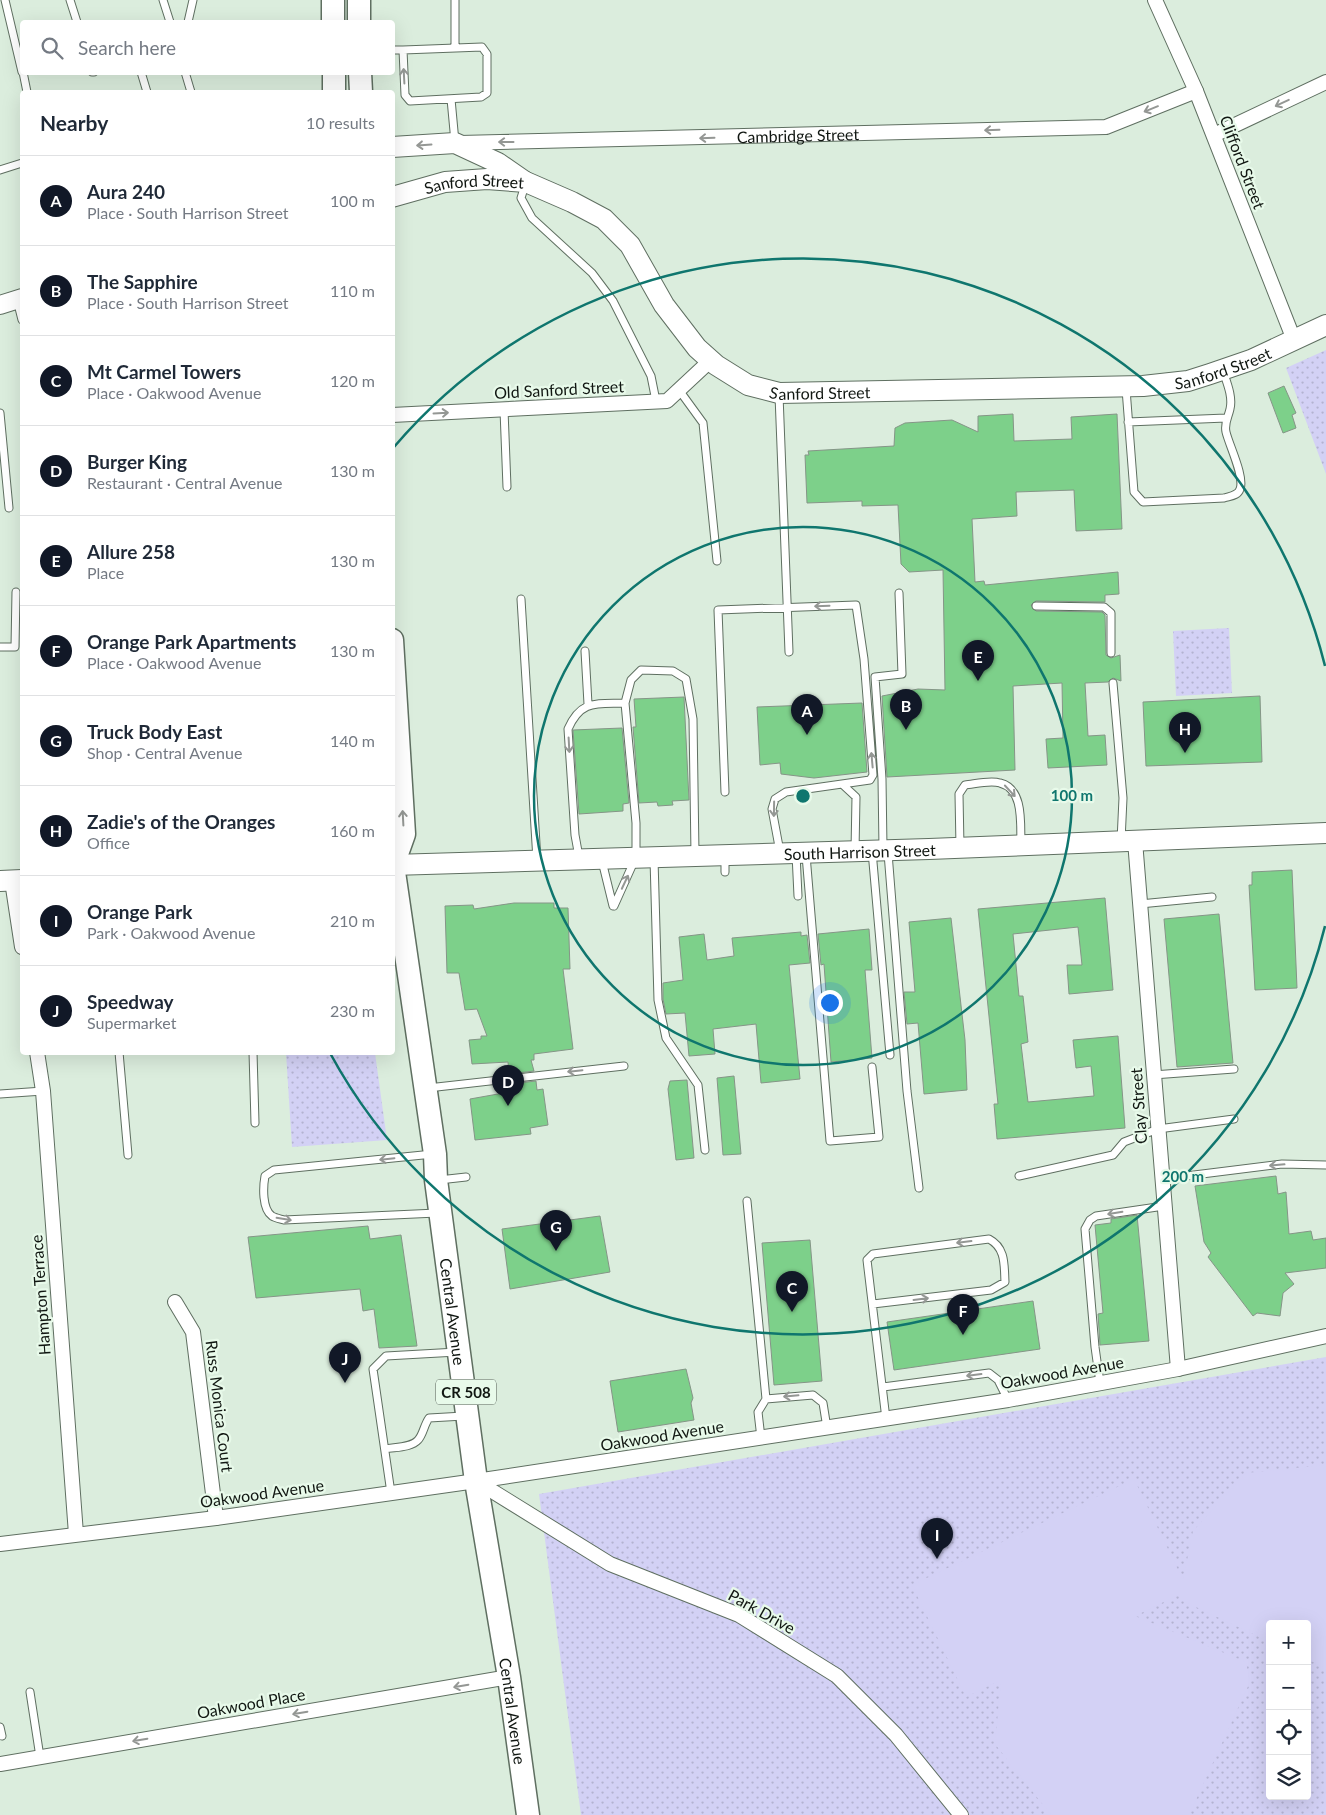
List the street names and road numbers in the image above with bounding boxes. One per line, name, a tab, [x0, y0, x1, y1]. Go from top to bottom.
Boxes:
street label: Clifford Street	[1216, 113, 1270, 212]
street label: Cambridge Street	[736, 124, 860, 146]
street label: Sanford Street	[422, 169, 525, 197]
street label: Sanford Street	[1174, 343, 1274, 392]
street label: Old Sanford Street	[494, 376, 625, 402]
street label: Sanford Street	[768, 382, 871, 403]
street label: South Harrison Street	[783, 839, 936, 863]
street label: Clay Street	[1126, 1067, 1150, 1145]
street label: Hampton Terrace	[26, 1234, 54, 1356]
street label: Central Avenue	[437, 1257, 470, 1366]
street label: Russ Monica Court	[202, 1339, 238, 1473]
street label: Oakwood Avenue	[999, 1352, 1125, 1392]
road number: CR 508	[436, 1380, 496, 1404]
street label: Oakwood Avenue	[599, 1416, 725, 1454]
street label: Oakwood Avenue	[199, 1475, 325, 1511]
street label: Park Drive	[725, 1585, 799, 1637]
street label: Central Avenue	[496, 1656, 530, 1766]
street label: Oakwood Place	[195, 1684, 307, 1722]

